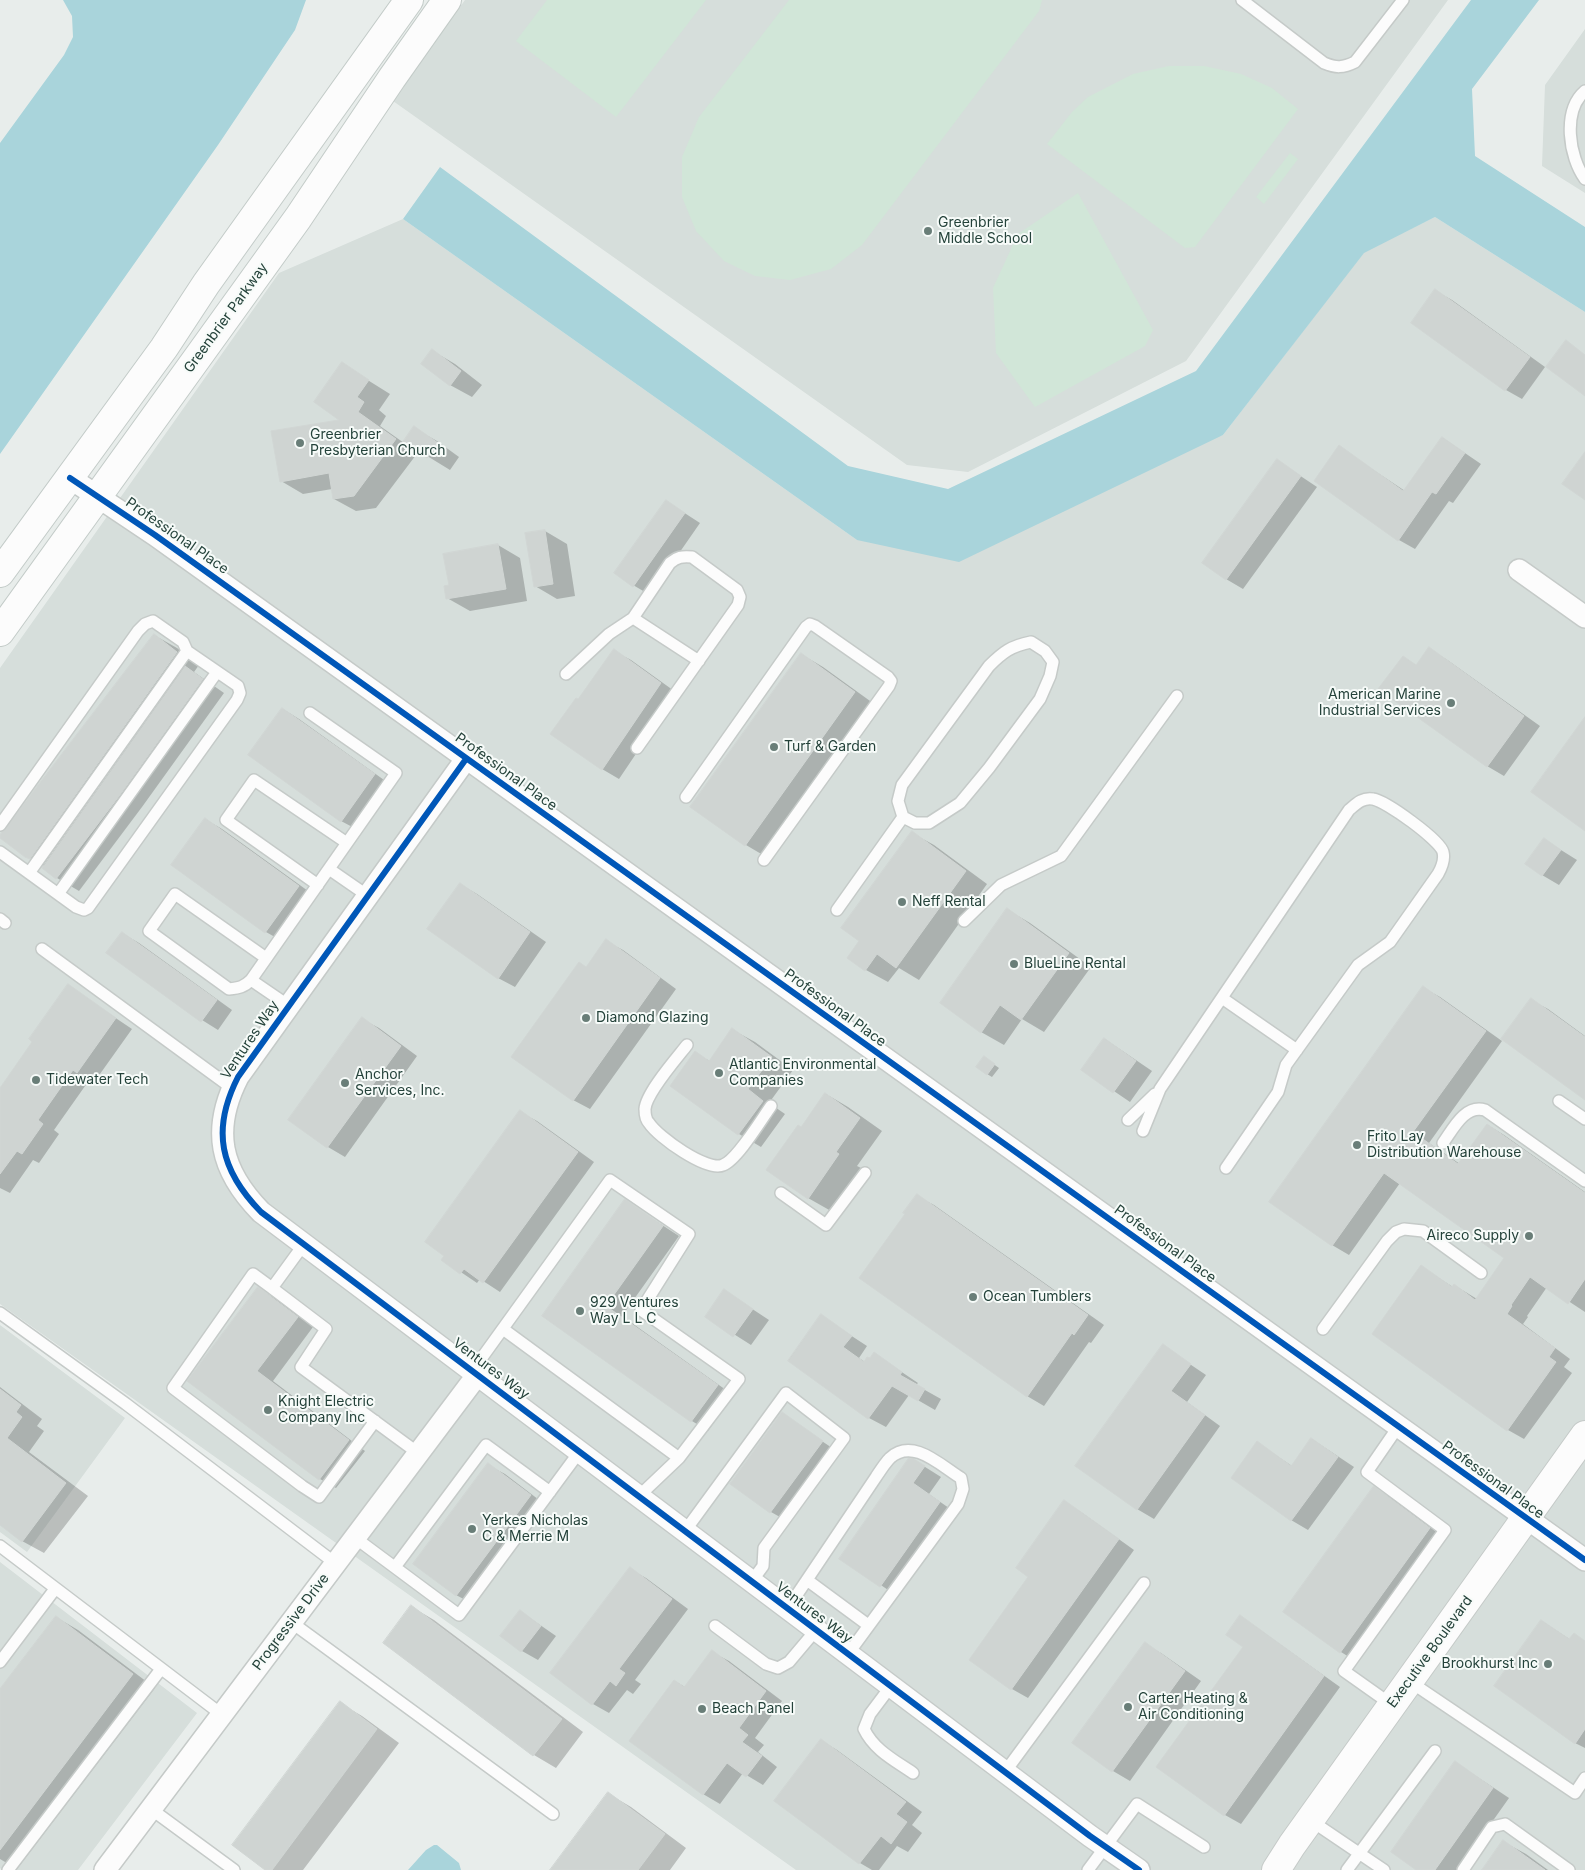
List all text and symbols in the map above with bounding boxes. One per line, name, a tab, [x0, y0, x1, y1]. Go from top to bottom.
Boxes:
place label: Greenbrier Middle School	[938, 215, 1032, 248]
marker: Greenbrier Middle School	[922, 225, 934, 237]
street label: Greenbrier Parkway	[180, 260, 272, 376]
place label: Greenbrier Presbyterian Church	[310, 427, 446, 460]
marker: Greenbrier Presbyterian Church	[294, 437, 306, 449]
street label: Professional Place	[122, 494, 232, 578]
place label: American Marine Industrial Services	[1319, 687, 1441, 720]
marker: American Marine Industrial Services	[1445, 697, 1457, 709]
street label: Professional Place	[452, 729, 560, 815]
place label: Turf & Garden	[784, 739, 876, 755]
marker: Turf & Garden	[768, 741, 780, 753]
place label: Neff Rental	[912, 894, 986, 910]
marker: Neff Rental	[896, 896, 908, 908]
place label: BlueLine Rental	[1024, 956, 1126, 972]
marker: BlueLine Rental	[1008, 958, 1020, 970]
street label: Professional Place	[781, 965, 889, 1051]
street label: Ventures Way	[217, 997, 283, 1083]
place label: Diamond Glazing	[596, 1010, 708, 1026]
marker: Diamond Glazing	[580, 1012, 592, 1024]
place label: Atlantic Environmental Companies	[729, 1057, 876, 1090]
place label: Anchor Services, Inc.	[355, 1067, 444, 1100]
marker: Atlantic Environmental Companies	[713, 1067, 725, 1079]
place label: Tidewater Tech	[46, 1072, 148, 1088]
marker: Tidewater Tech	[30, 1074, 42, 1086]
marker: Anchor Services, Inc.	[339, 1077, 351, 1089]
place label: Frito Lay Distribution Warehouse	[1367, 1129, 1521, 1162]
marker: Frito Lay Distribution Warehouse	[1351, 1139, 1363, 1151]
street label: Professional Place	[1111, 1201, 1219, 1287]
place label: Aireco Supply	[1427, 1228, 1519, 1244]
marker: Aireco Supply	[1523, 1230, 1535, 1242]
place label: Ocean Tumblers	[983, 1289, 1091, 1305]
marker: Ocean Tumblers	[967, 1291, 979, 1303]
place label: 929 Ventures Way L L C	[590, 1295, 679, 1328]
marker: 929 Ventures Way L L C	[574, 1305, 586, 1317]
street label: Ventures Way	[449, 1335, 533, 1403]
place label: Knight Electric Company Inc	[278, 1394, 374, 1426]
marker: Knight Electric Company Inc	[262, 1404, 274, 1416]
street label: Professional Place	[1439, 1437, 1547, 1523]
place label: Yerkes Nicholas C & Merrie M	[482, 1513, 588, 1545]
marker: Yerkes Nicholas C & Merrie M	[466, 1523, 478, 1535]
street label: Progressive Drive	[249, 1570, 333, 1674]
street label: Ventures Way	[772, 1579, 856, 1647]
street label: Executive Boulevard	[1384, 1593, 1476, 1711]
place label: Brookhurst Inc	[1442, 1656, 1538, 1672]
marker: Brookhurst Inc	[1542, 1658, 1554, 1670]
place label: Carter Heating & Air Conditioning	[1138, 1691, 1248, 1724]
place label: Beach Panel	[712, 1701, 794, 1717]
marker: Carter Heating & Air Conditioning	[1122, 1701, 1134, 1713]
marker: Beach Panel	[696, 1703, 708, 1715]

